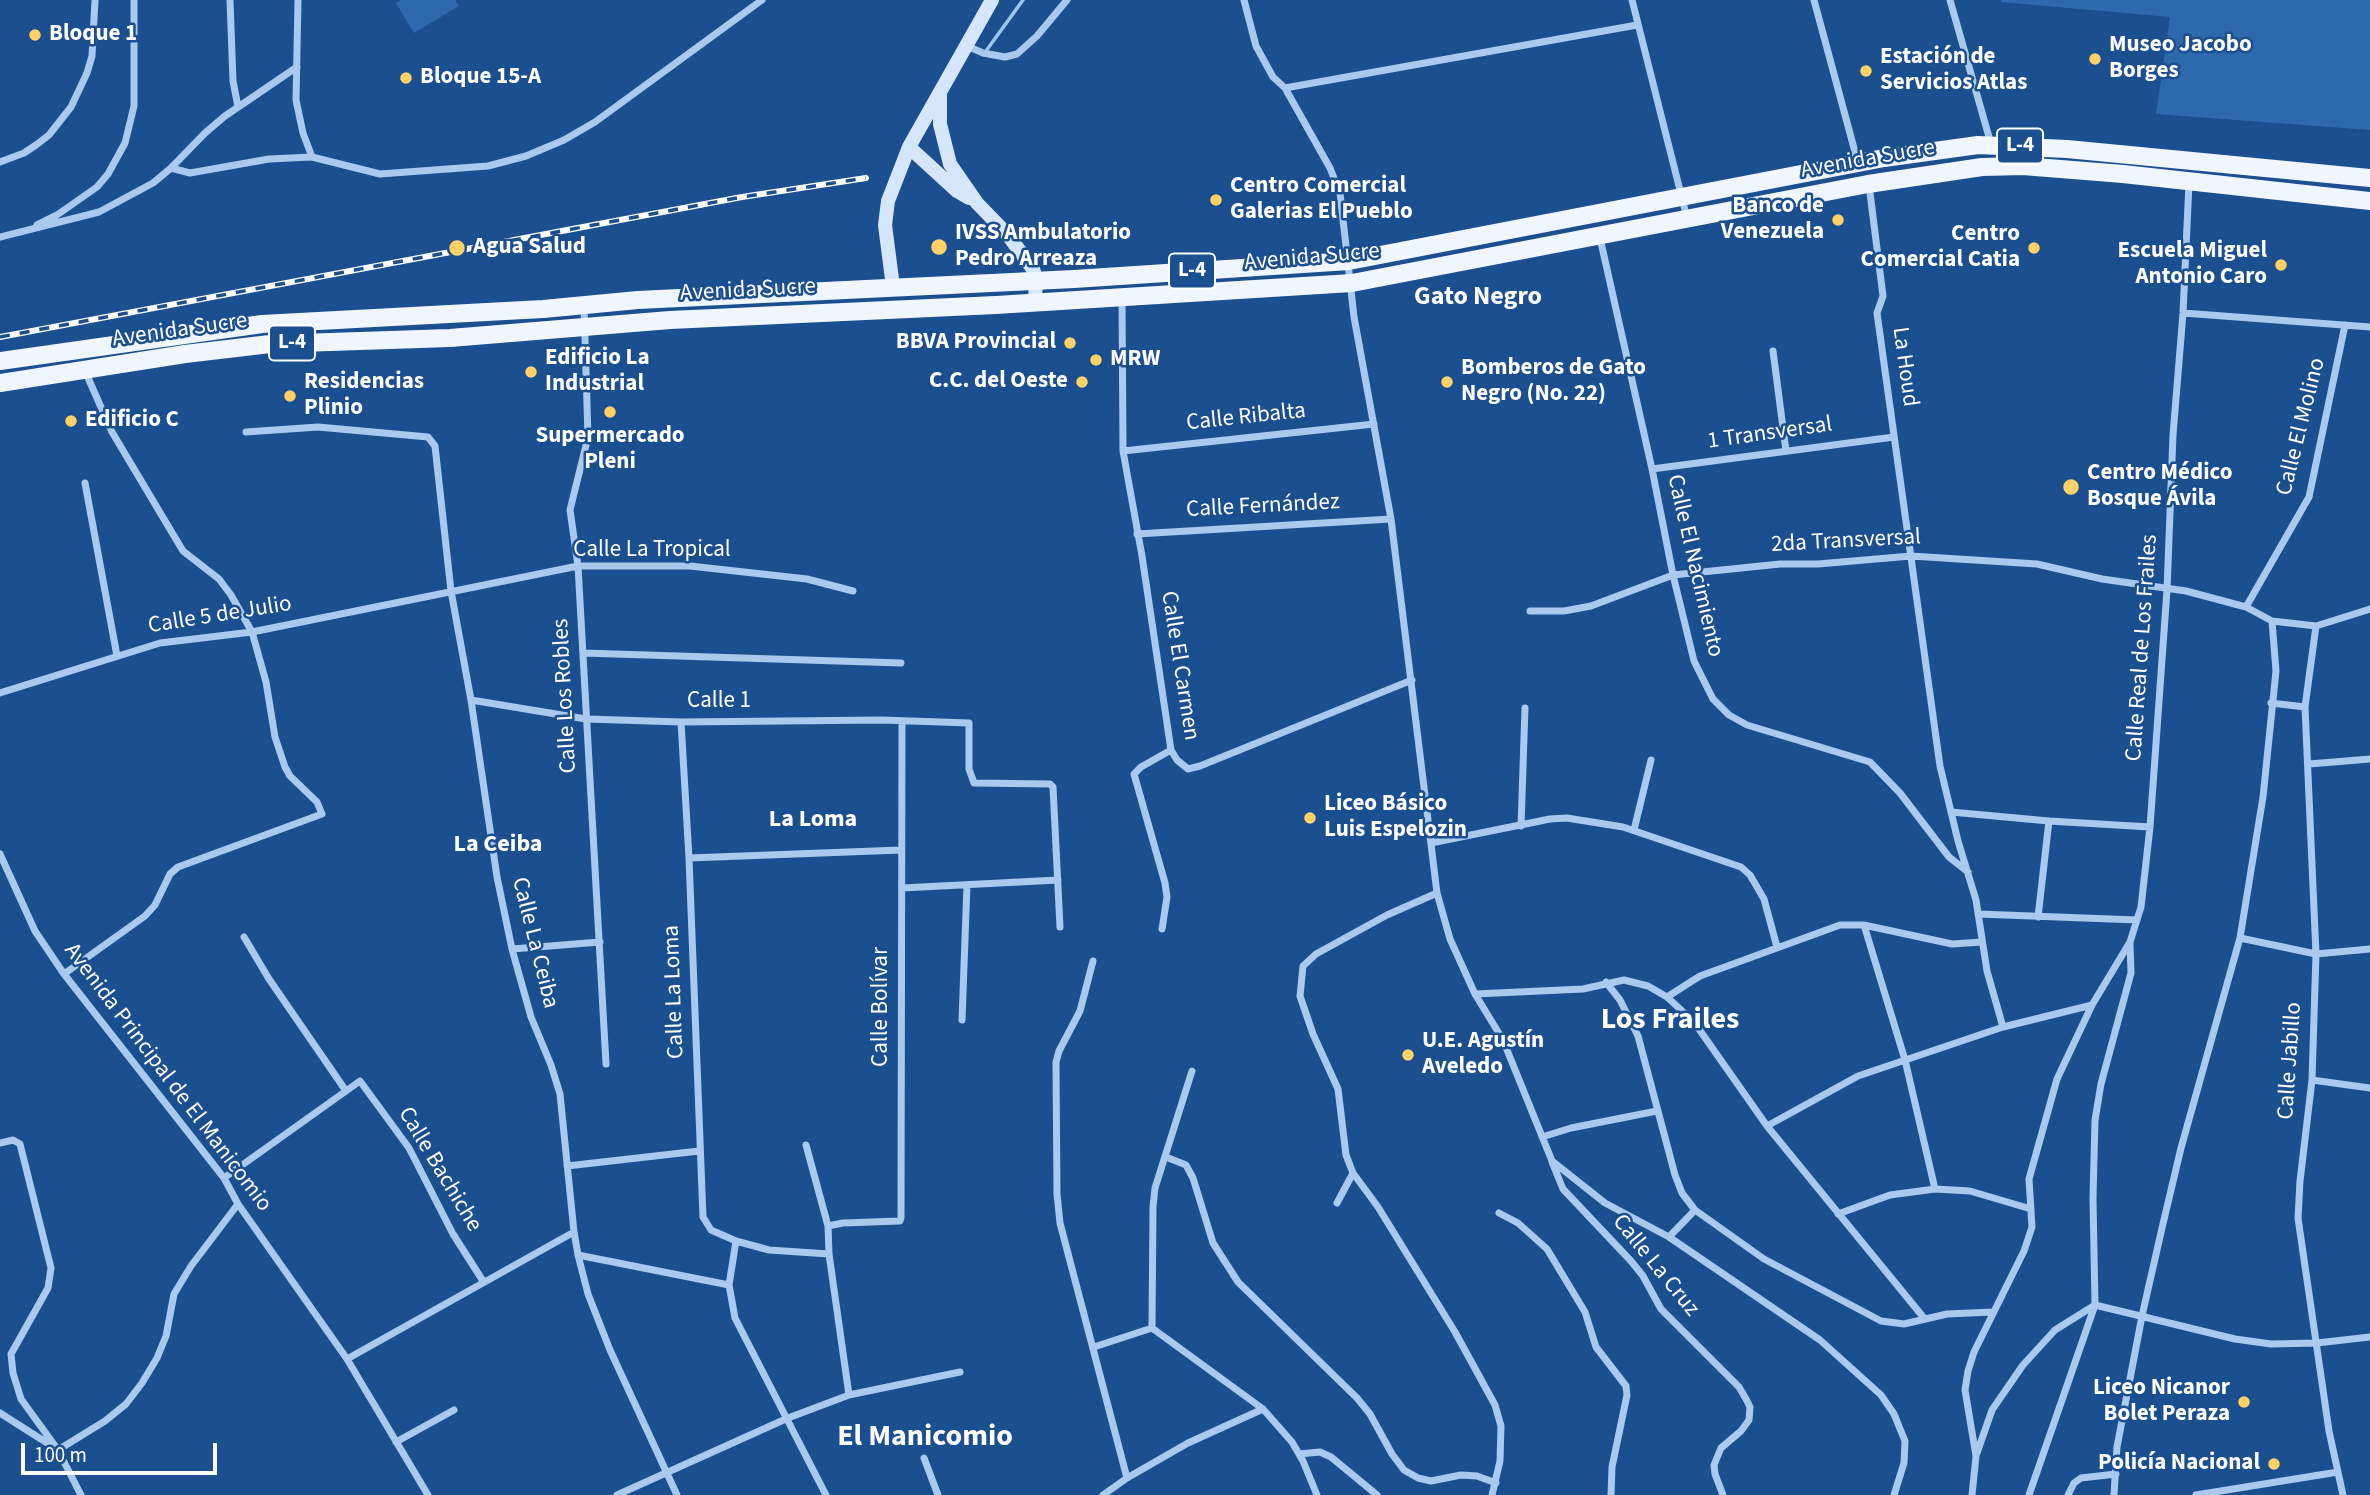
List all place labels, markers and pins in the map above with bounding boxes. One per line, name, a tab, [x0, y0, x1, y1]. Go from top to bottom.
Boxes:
place label: Bloque 1	[49, 21, 137, 49]
marker: Bloque 1	[27, 27, 43, 43]
place label: Museo Jacobo Borges	[2109, 32, 2252, 86]
place label: Estación de Servicios Atlas	[1880, 44, 2027, 98]
marker: Museo Jacobo Borges	[2087, 51, 2103, 67]
marker: Estación de Servicios Atlas	[1858, 63, 1874, 79]
place label: Bloque 15-A	[420, 64, 541, 92]
marker: Bloque 15-A	[398, 70, 414, 86]
place label: Centro Comercial Galerias El Pueblo	[1230, 173, 1413, 227]
marker: Centro Comercial Galerias El Pueblo	[1208, 192, 1224, 208]
place label: Banco de Venezuela	[1721, 193, 1824, 247]
marker: Banco de Venezuela	[1830, 212, 1846, 228]
place label: IVSS Ambulatorio Pedro Arreaza	[955, 220, 1131, 274]
place label: Centro Comercial Catia	[1861, 221, 2020, 275]
place label: Agua Salud	[473, 234, 586, 262]
marker: IVSS Ambulatorio Pedro Arreaza	[929, 237, 949, 257]
marker: Agua Salud	[447, 238, 467, 258]
place label: Escuela Miguel Antonio Caro	[2117, 238, 2267, 292]
marker: Centro Comercial Catia	[2026, 240, 2042, 256]
marker: Escuela Miguel Antonio Caro	[2273, 257, 2289, 273]
place label: BBVA Provincial	[896, 329, 1056, 357]
marker: BBVA Provincial	[1062, 335, 1078, 351]
place label: Edificio La Industrial	[545, 345, 650, 399]
place label: MRW	[1110, 346, 1160, 374]
marker: MRW	[1088, 352, 1104, 368]
place label: Bomberos de Gato Negro (No. 22)	[1461, 355, 1646, 409]
marker: Edificio La Industrial	[523, 364, 539, 380]
place label: C.C. del Oeste	[929, 368, 1068, 396]
place label: Residencias Plinio	[304, 369, 424, 423]
marker: C.C. del Oeste	[1074, 374, 1090, 390]
marker: Bomberos de Gato Negro (No. 22)	[1439, 374, 1455, 390]
marker: Residencias Plinio	[282, 388, 298, 404]
marker: Supermercado Pleni	[602, 404, 618, 420]
place label: Edificio C	[85, 407, 179, 435]
marker: Edificio C	[63, 413, 79, 429]
place label: Supermercado Pleni	[535, 423, 685, 477]
place label: Centro Médico Bosque Ávila	[2087, 460, 2232, 514]
marker: Centro Médico Bosque Ávila	[2061, 477, 2081, 497]
place label: Liceo Básico Luis Espelozin	[1324, 791, 1467, 845]
marker: Liceo Básico Luis Espelozin	[1302, 810, 1318, 826]
place label: U.E. Agustín Aveledo	[1422, 1028, 1544, 1082]
marker: U.E. Agustín Aveledo	[1400, 1047, 1416, 1063]
place label: Liceo Nicanor Bolet Peraza	[2093, 1375, 2230, 1429]
marker: Liceo Nicanor Bolet Peraza	[2236, 1394, 2252, 1410]
place label: Policía Nacional	[2098, 1450, 2260, 1478]
marker: Policía Nacional	[2266, 1456, 2282, 1472]

